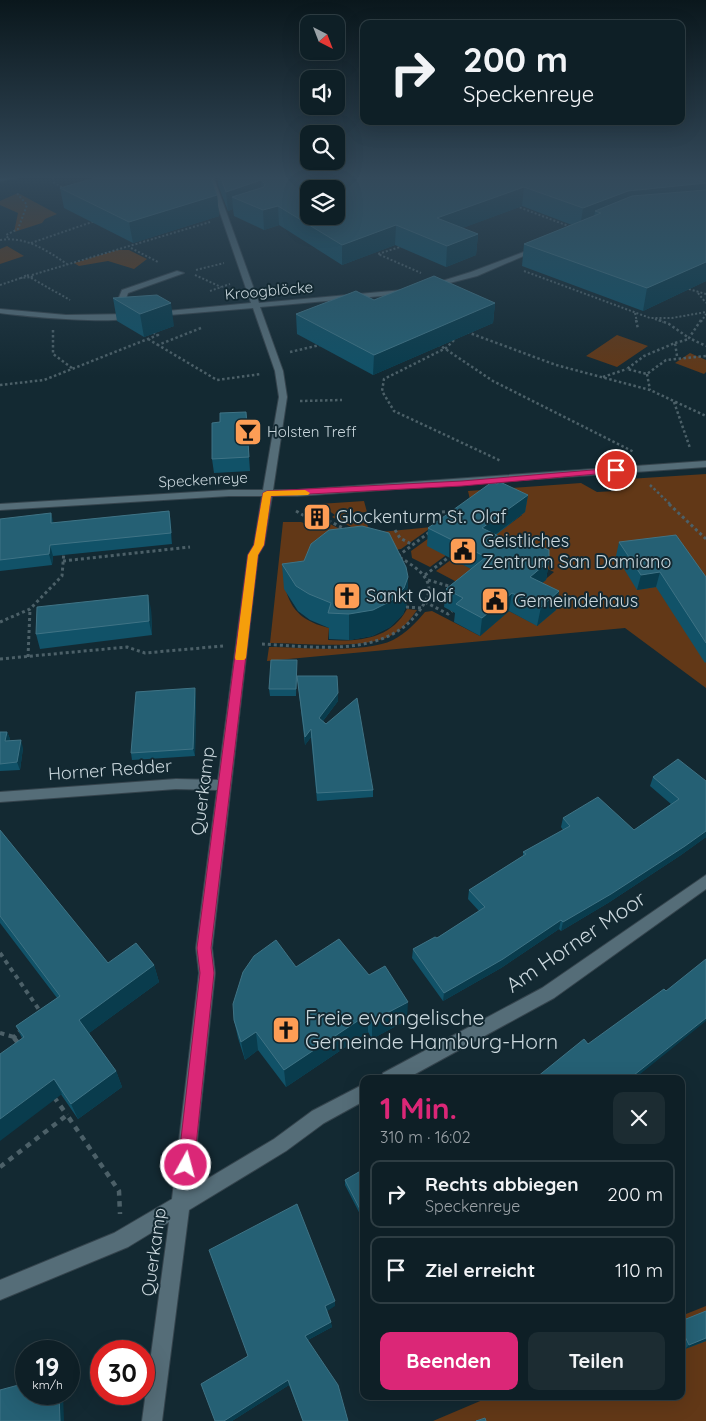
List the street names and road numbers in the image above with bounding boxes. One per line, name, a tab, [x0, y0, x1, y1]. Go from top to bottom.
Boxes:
street label: Kroogblöcke	[224, 277, 314, 304]
street label: Speckenreye	[158, 468, 248, 491]
street label: Querkamp	[186, 745, 219, 837]
street label: Horner Redder	[47, 754, 173, 785]
street label: Am Horner Moor	[501, 885, 650, 998]
street label: Querkamp	[136, 1206, 171, 1298]

